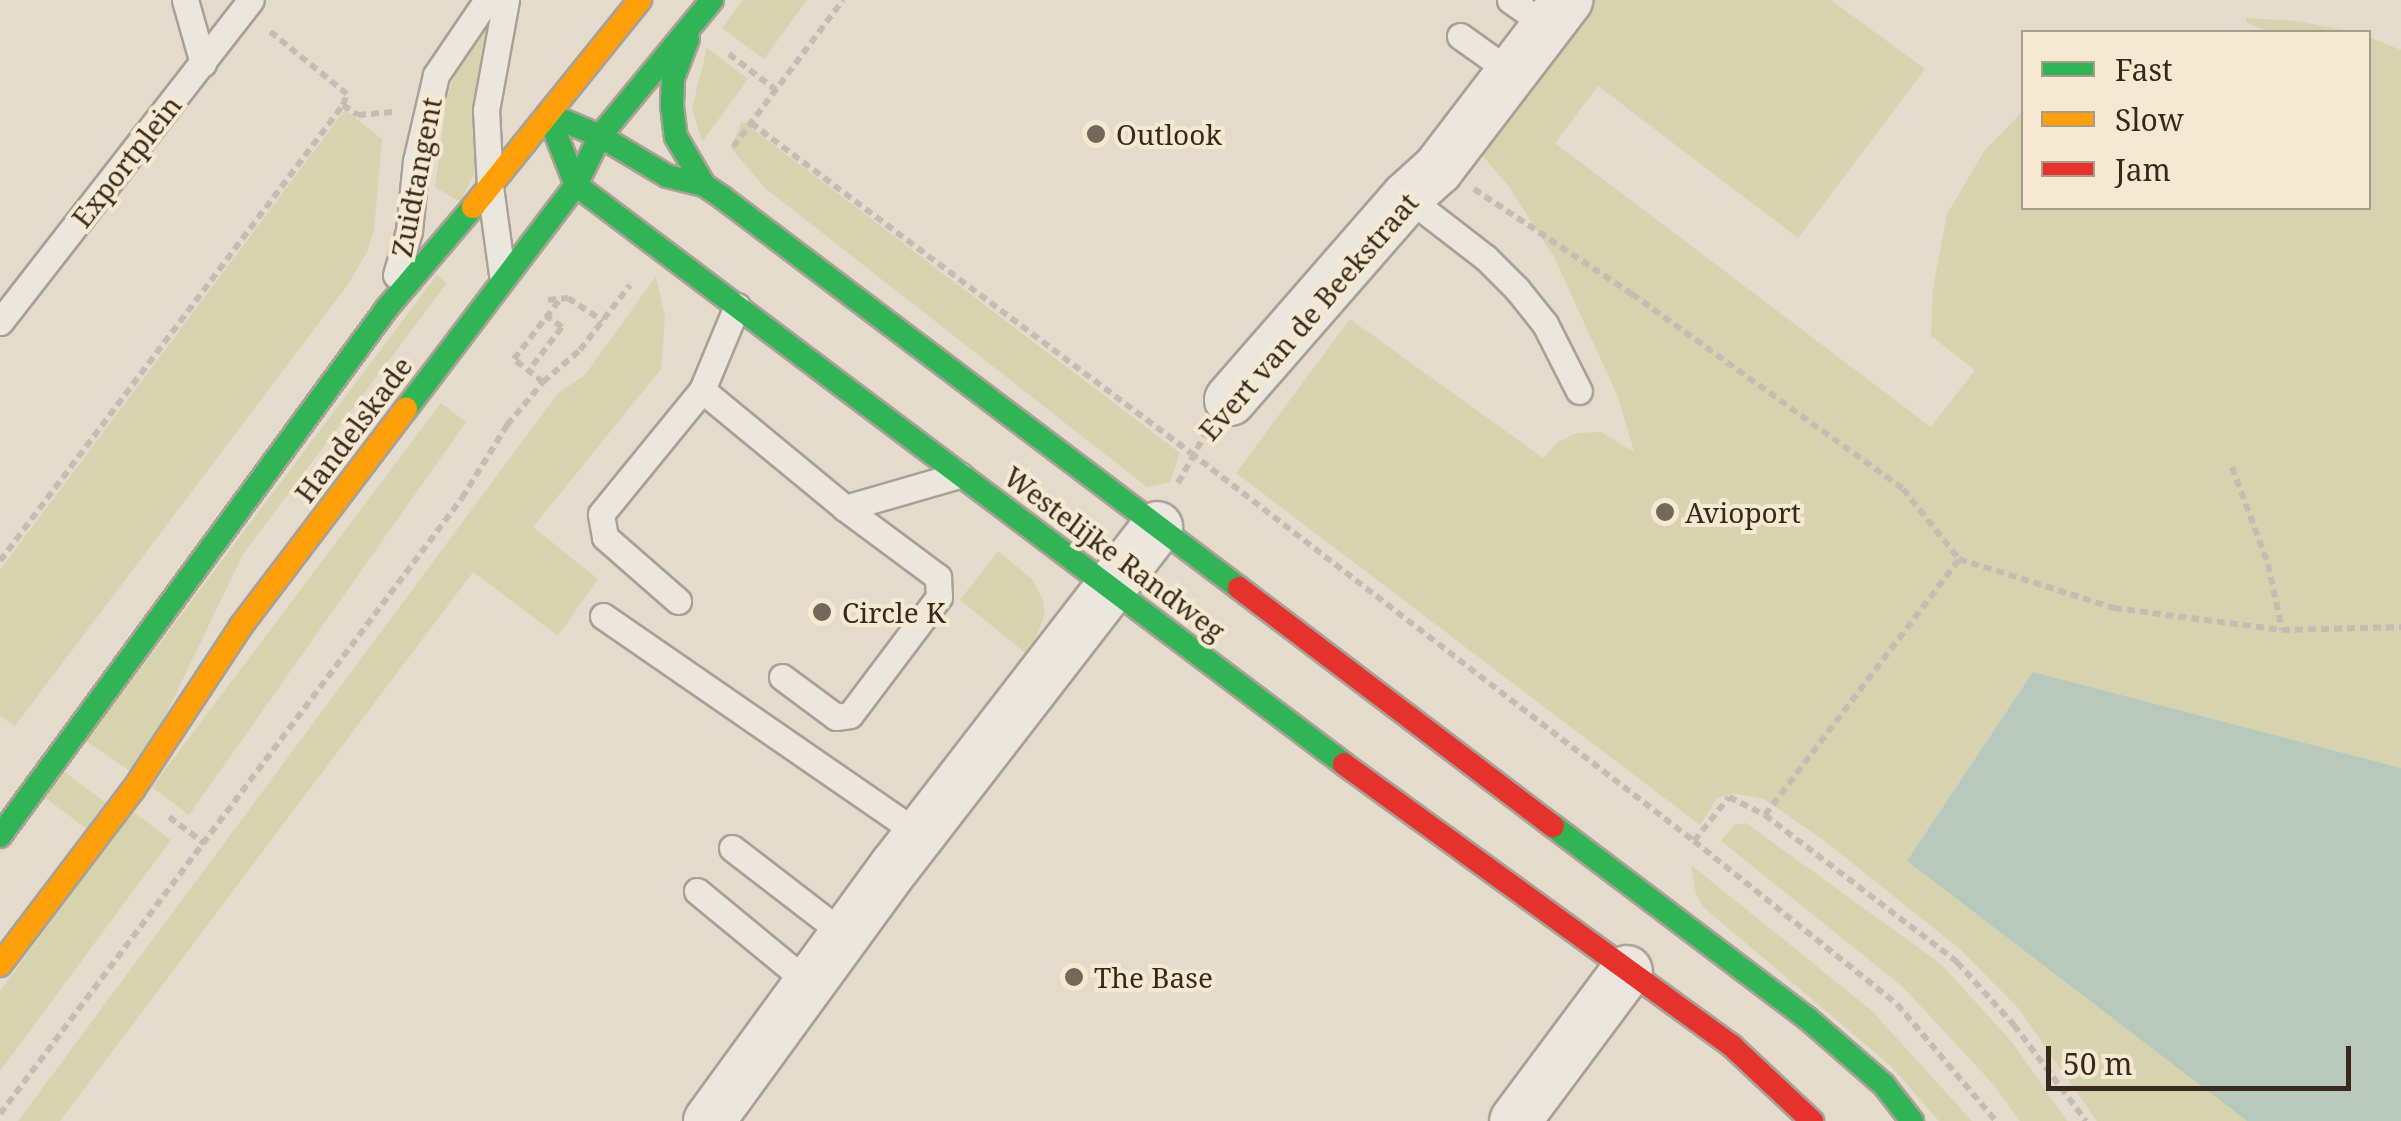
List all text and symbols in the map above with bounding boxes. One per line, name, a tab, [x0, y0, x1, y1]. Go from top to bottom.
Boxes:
legend	[2021, 30, 2371, 210]
text: Fast	[2115, 49, 2172, 90]
street label: Exportplein	[64, 88, 188, 234]
street label: Zuidtangent	[384, 94, 448, 260]
text: Slow	[2115, 99, 2184, 140]
place label: Outlook	[1116, 117, 1222, 151]
marker: Outlook	[1085, 123, 1107, 145]
text: Jam	[2115, 149, 2171, 190]
street label: Evert van de Beekstraat	[1191, 185, 1425, 447]
street label: Handelskade	[287, 349, 419, 509]
street label: Westelijke Randweg	[998, 459, 1232, 647]
place label: Avioport	[1685, 495, 1801, 529]
marker: Avioport	[1654, 501, 1676, 523]
place label: Circle K	[842, 595, 946, 629]
marker: Circle K	[811, 601, 833, 623]
place label: The Base	[1094, 960, 1213, 994]
marker: The Base	[1063, 966, 1085, 988]
scale bar	[2051, 1026, 2356, 1088]
text: 50 m	[2063, 1043, 2133, 1084]

